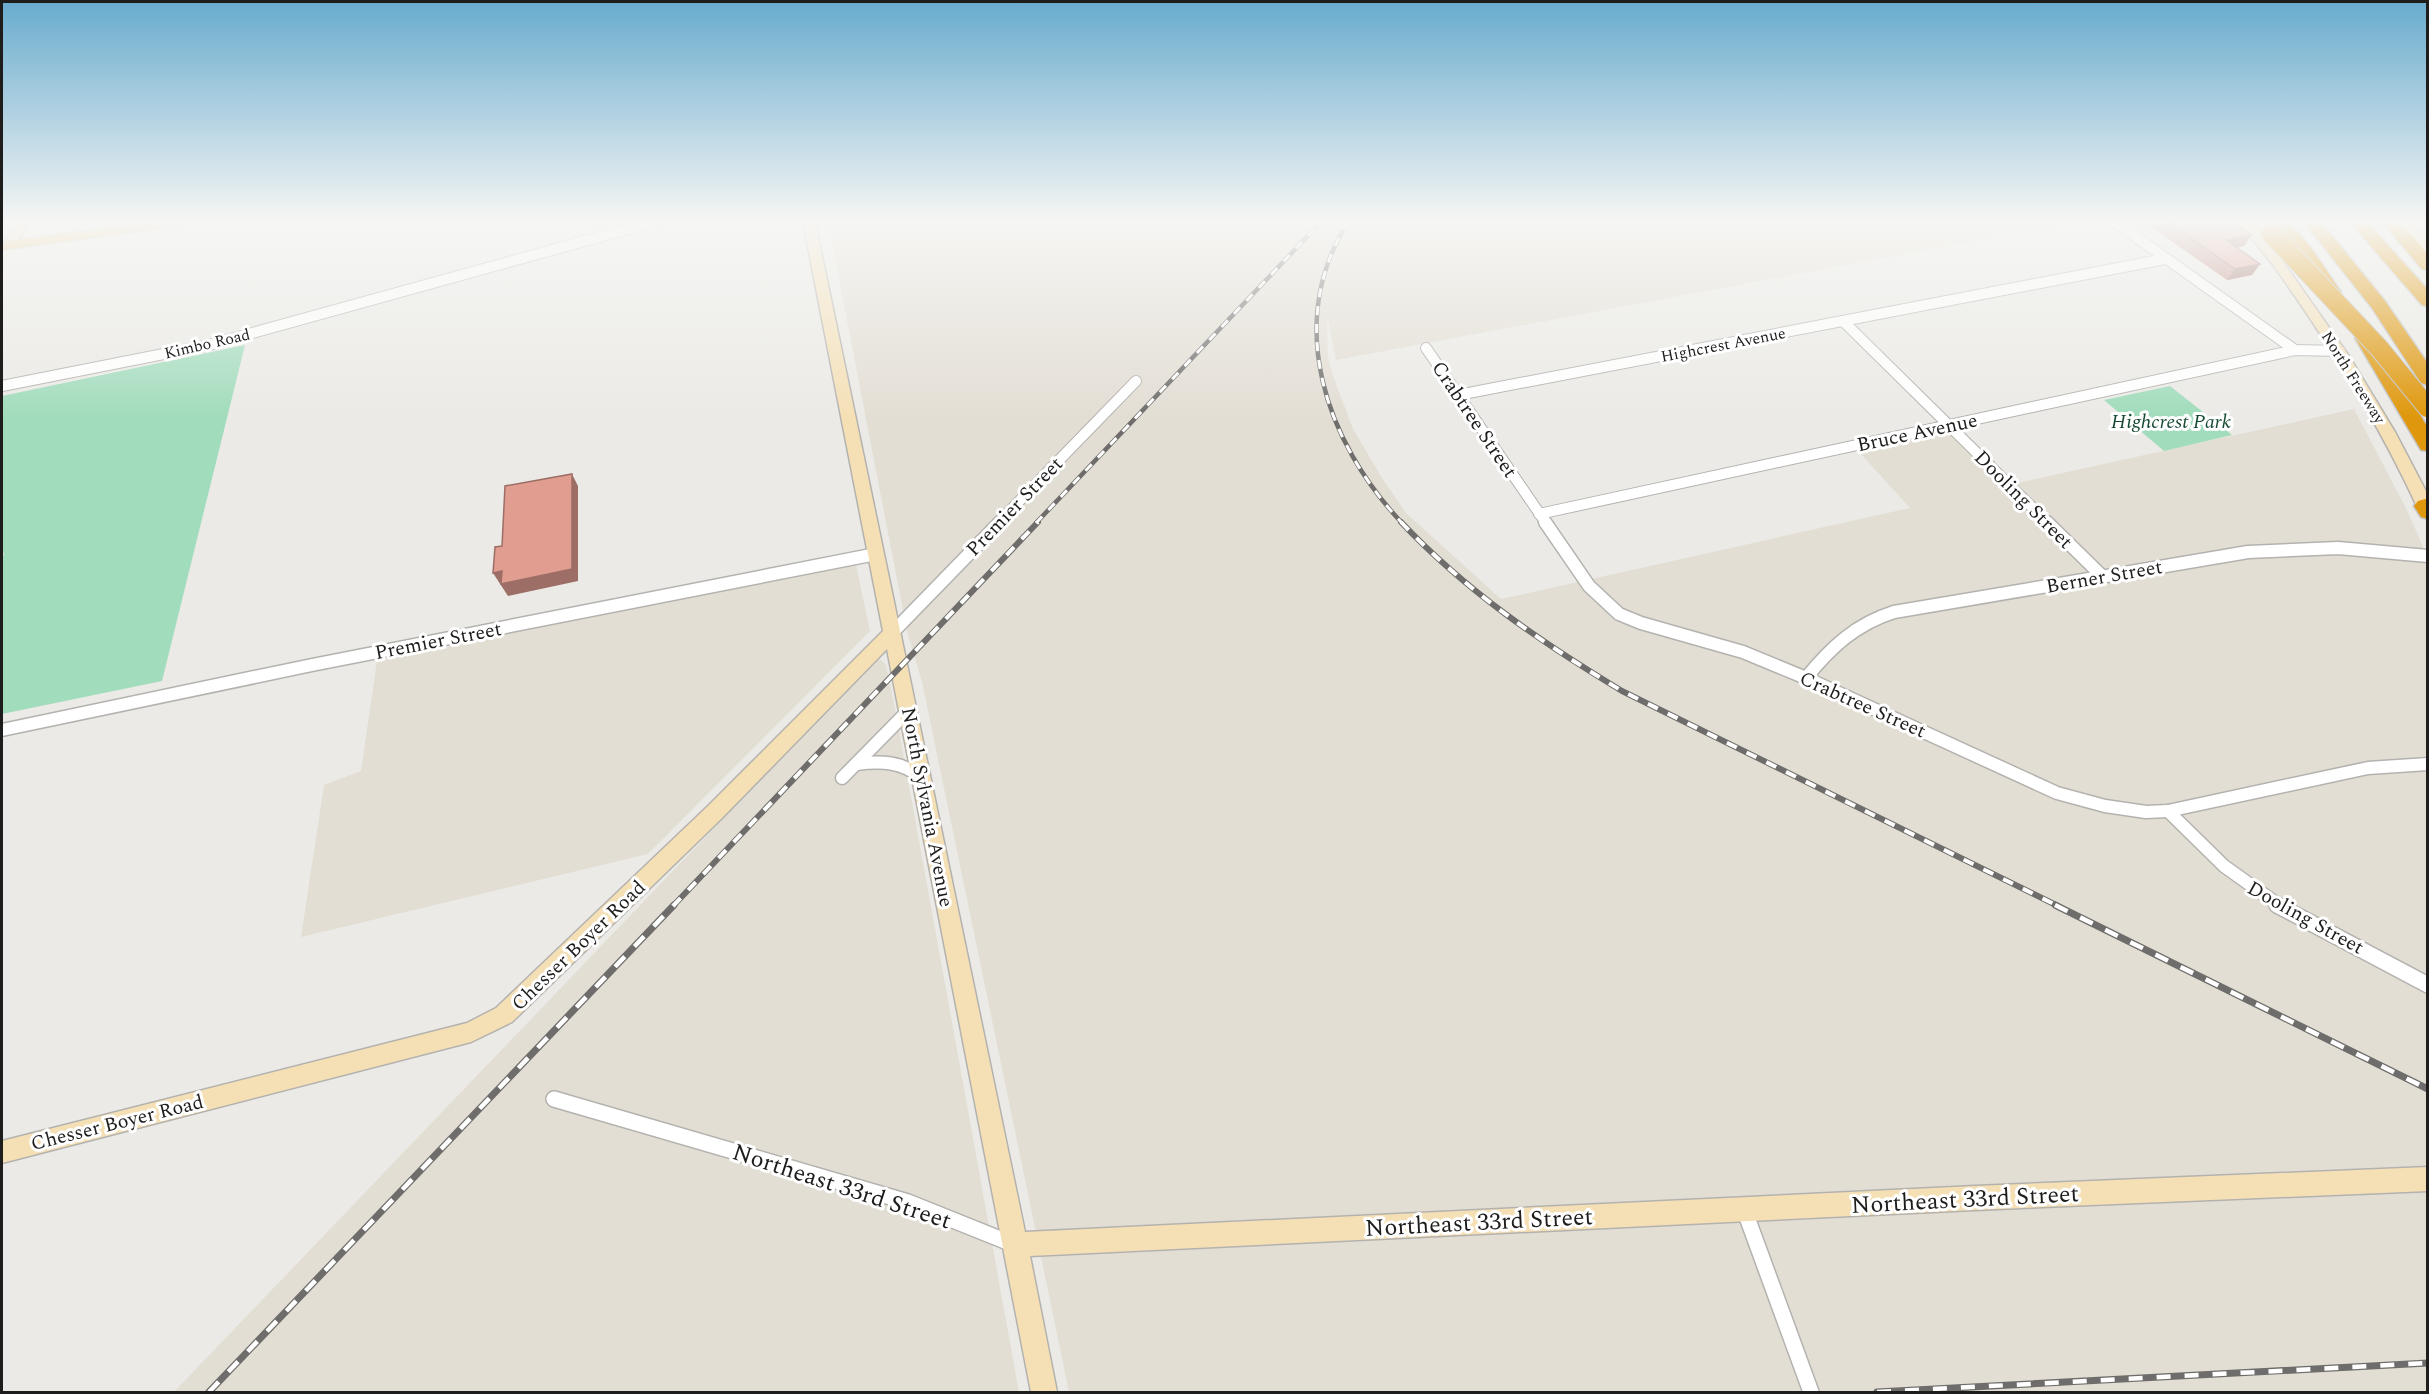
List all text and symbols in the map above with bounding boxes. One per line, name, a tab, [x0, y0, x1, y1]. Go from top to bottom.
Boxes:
street label: Highcrest Avenue	[1659, 321, 1788, 369]
street label: Kimbo Road	[162, 322, 253, 366]
street label: North Freeway	[2315, 326, 2392, 430]
street label: Crabtree Street	[1424, 355, 1525, 484]
street label: Bruce Avenue	[1854, 406, 1980, 460]
park label: Highcrest Park	[2111, 407, 2232, 437]
street label: Dooling Street	[1967, 443, 2080, 556]
street label: Premier Street	[959, 450, 1070, 563]
street label: Berner Street	[2044, 552, 2165, 602]
street label: Premier Street	[372, 614, 504, 668]
street label: Crabtree Street	[1795, 664, 1931, 746]
street label: North Sylvania Avenue	[893, 705, 961, 910]
street label: Chesser Boyer Road	[505, 873, 653, 1018]
street label: Dooling Street	[2242, 873, 2369, 962]
street label: Chesser Boyer Road	[28, 1087, 207, 1159]
street label: Northeast 33rd Street	[728, 1135, 956, 1239]
street label: Northeast 33rd Street	[1850, 1176, 2080, 1224]
street label: Northeast 33rd Street	[1364, 1199, 1594, 1247]

